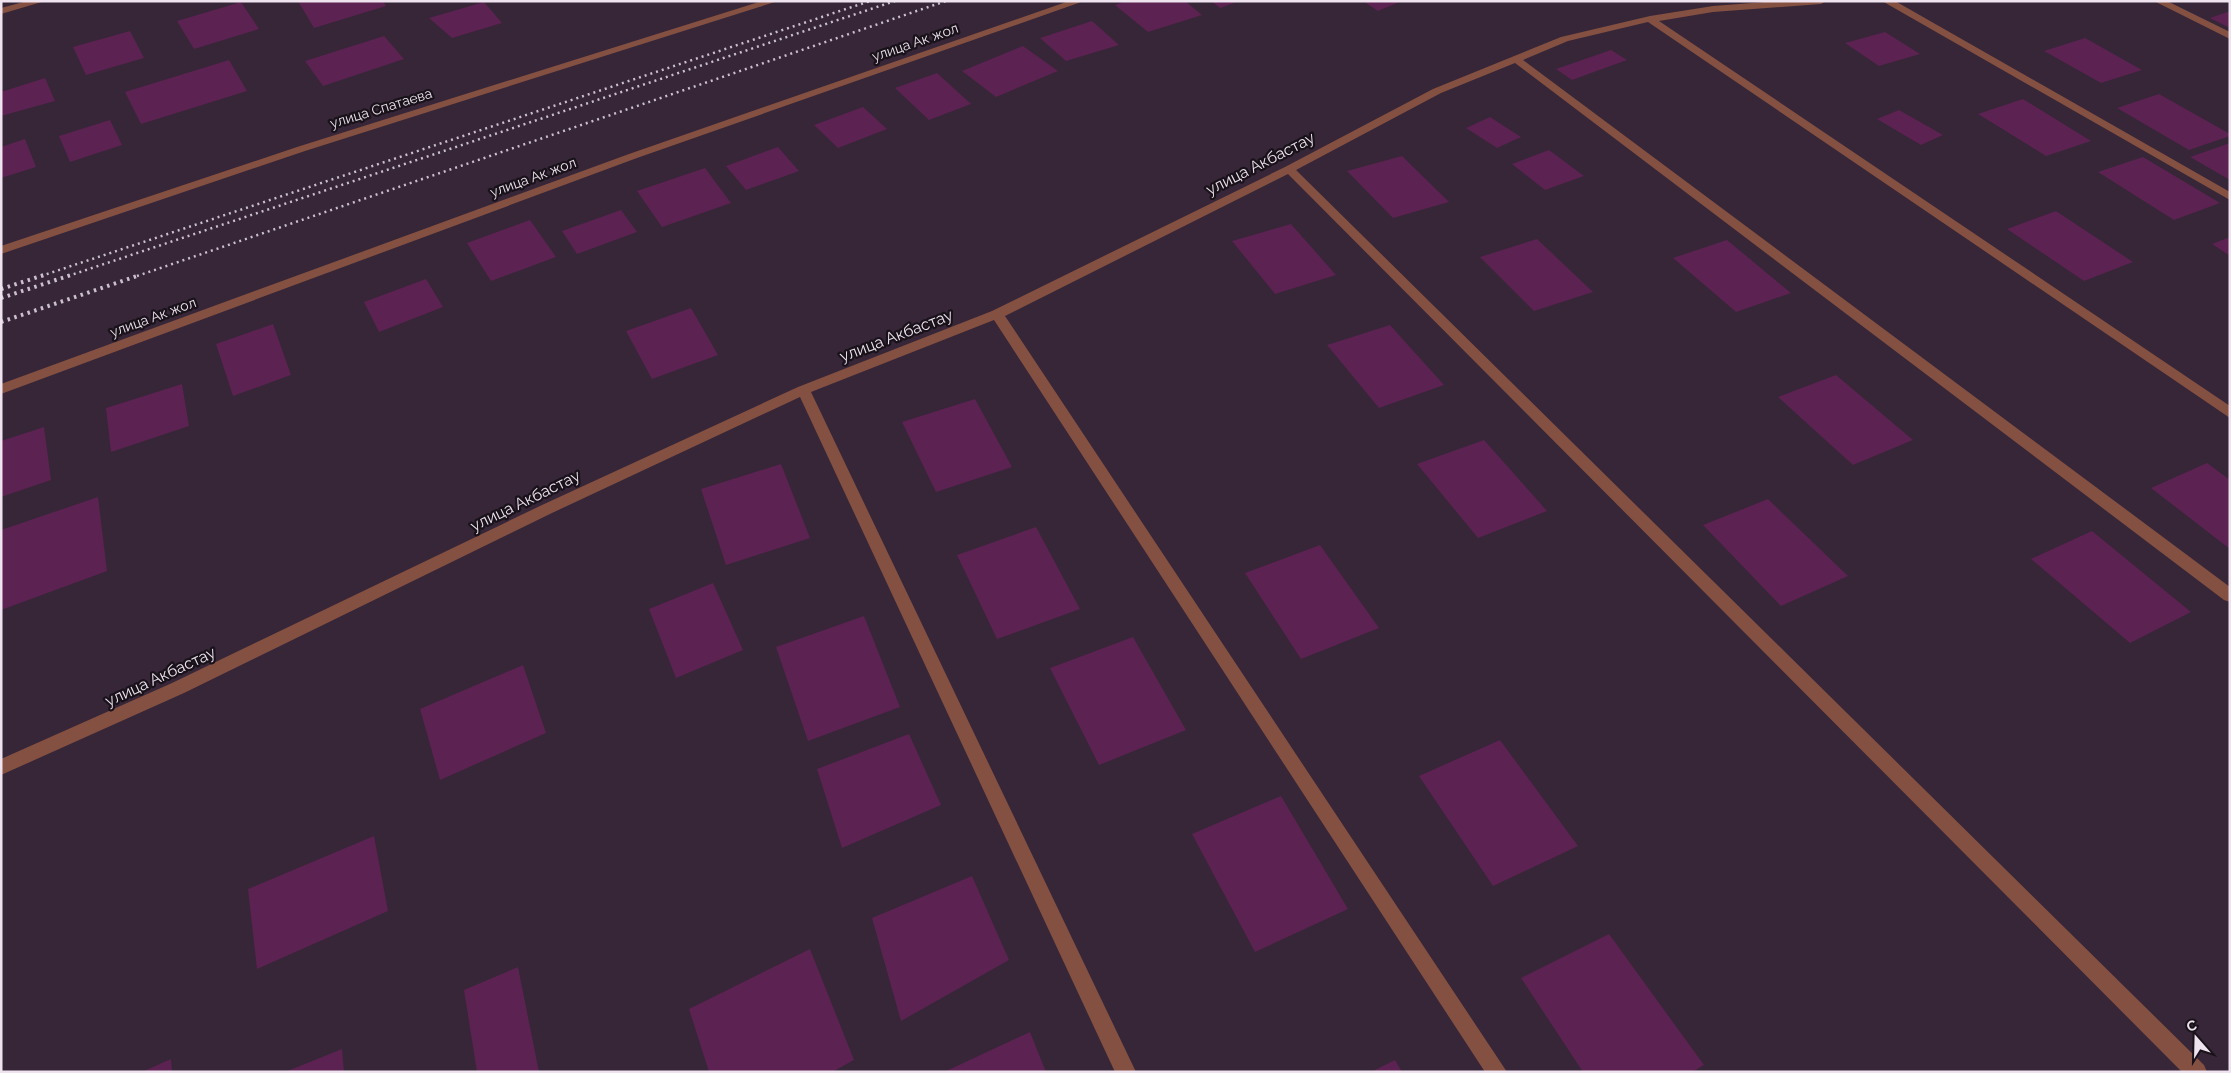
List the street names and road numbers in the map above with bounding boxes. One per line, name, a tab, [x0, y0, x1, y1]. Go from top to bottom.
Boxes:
street label: улица Ак жол	[870, 20, 960, 64]
street label: улица Спатаева	[328, 85, 434, 131]
street label: улица Акбастау	[1203, 128, 1318, 199]
street label: улица Ак жол	[488, 154, 578, 200]
street label: улица Ак жол	[108, 294, 198, 340]
street label: улица Акбастау	[837, 305, 956, 366]
street label: улица Акбастау	[467, 466, 583, 535]
street label: улица Акбастау	[102, 642, 219, 710]

